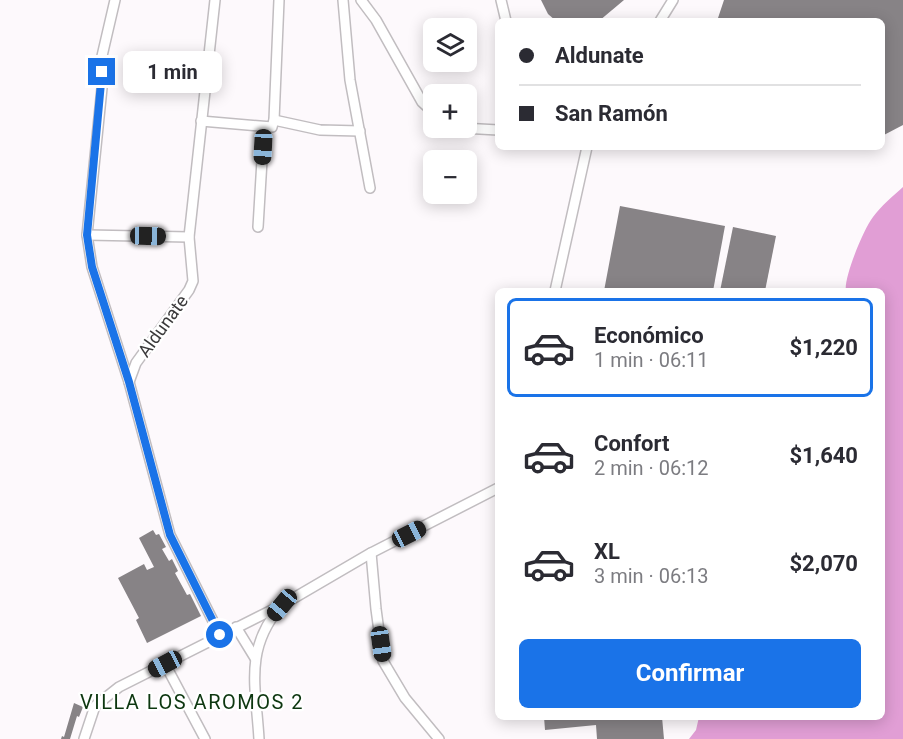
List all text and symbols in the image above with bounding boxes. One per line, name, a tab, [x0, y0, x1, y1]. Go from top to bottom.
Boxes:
map controls	[423, 18, 477, 204]
button: layers	[423, 18, 477, 72]
text: Aldunate	[555, 43, 644, 68]
callout: 1 min	[123, 51, 222, 93]
route end	[88, 58, 115, 85]
text: 1 min	[147, 60, 198, 84]
button: +	[423, 84, 477, 138]
text: San Ramón	[555, 101, 668, 126]
car	[253, 129, 273, 165]
button: −	[423, 150, 477, 204]
car	[130, 227, 166, 245]
street label: Aldunate	[133, 291, 192, 361]
icon: car	[522, 321, 576, 375]
text: Económico	[594, 323, 704, 348]
text: $1,220	[789, 335, 858, 360]
text: 1 min · 06:11	[594, 348, 709, 372]
icon: car	[522, 429, 576, 483]
text: Confort	[594, 431, 669, 456]
text: $1,640	[789, 443, 858, 468]
text: 2 min · 06:12	[594, 456, 709, 480]
car	[389, 518, 429, 550]
icon: car	[522, 537, 576, 591]
text: XL	[594, 539, 620, 564]
text: $2,070	[789, 551, 858, 576]
text: 3 min · 06:13	[594, 564, 709, 588]
car	[264, 585, 300, 625]
route start	[206, 621, 233, 648]
car	[370, 625, 392, 663]
button: Confirmar	[519, 639, 861, 708]
car	[145, 648, 185, 680]
district label: VILLA LOS AROMOS 2	[80, 690, 304, 714]

